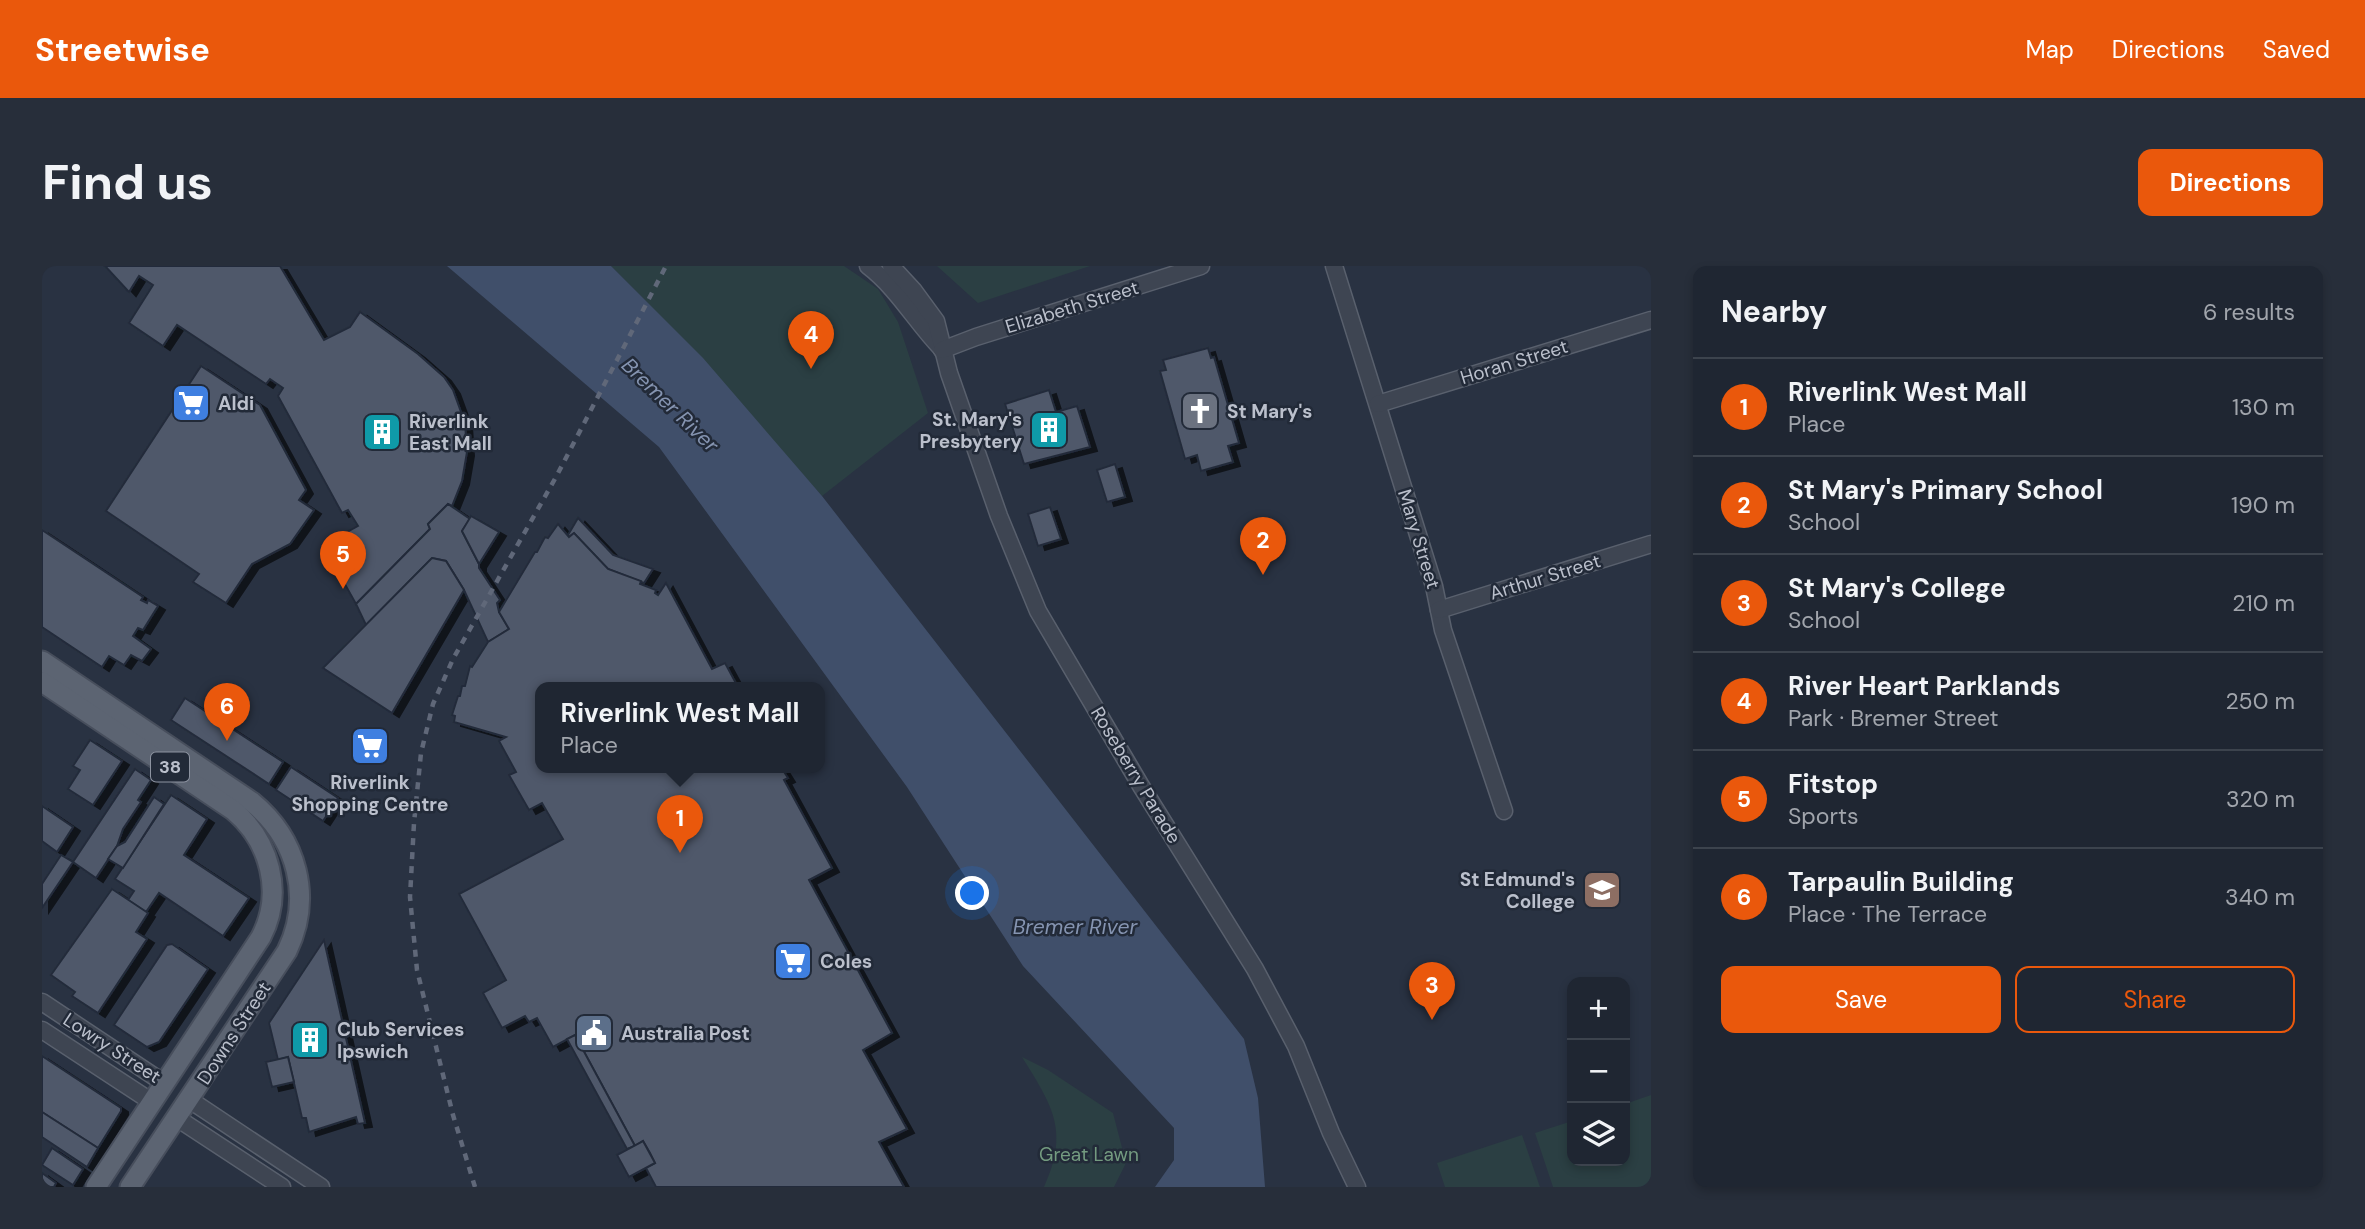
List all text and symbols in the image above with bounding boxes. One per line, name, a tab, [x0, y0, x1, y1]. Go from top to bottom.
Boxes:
text: Streetwise	[35, 28, 210, 71]
text: Map	[2026, 34, 2074, 65]
text: Directions	[2112, 34, 2225, 65]
text: Saved	[2263, 34, 2330, 65]
button: Directions	[2138, 149, 2323, 216]
text: Find us	[42, 150, 213, 214]
street label: Elizabeth Street	[1002, 275, 1142, 339]
text: Nearby	[1721, 292, 1827, 331]
text: 6 results	[2203, 297, 2295, 327]
pin: 4	[788, 311, 834, 369]
street label: Horan Street	[1457, 334, 1571, 390]
water label: Bremer River	[615, 352, 725, 459]
text: Riverlink West Mall	[1788, 375, 2027, 409]
supermarket icon: Aldi	[170, 382, 212, 424]
church icon: St Mary's	[1179, 390, 1221, 432]
place label: Aldi	[218, 391, 254, 416]
text: 1	[1740, 392, 1748, 422]
text: 130 m	[2232, 392, 2295, 422]
place label: St Mary's	[1227, 399, 1312, 424]
place label: St. Mary's Presbytery	[919, 407, 1023, 454]
place label: Riverlink East Mall	[409, 409, 492, 456]
building icon: St. Mary's Presbytery	[1028, 409, 1070, 451]
text: Place	[1788, 409, 1845, 439]
building icon: Riverlink East Mall	[361, 411, 403, 453]
text: St Mary's Primary School	[1788, 473, 2103, 507]
street label: Mary Street	[1392, 486, 1446, 592]
text: 2	[1737, 490, 1751, 520]
text: 190 m	[2231, 490, 2295, 520]
text: School	[1788, 507, 1860, 537]
pin: 2	[1240, 517, 1286, 575]
pin: 5	[320, 531, 366, 589]
street label: Arthur Street	[1486, 548, 1604, 606]
text: St Mary's College	[1788, 571, 2006, 605]
text: 3	[1737, 588, 1751, 618]
text: 210 m	[2232, 588, 2295, 618]
text: School	[1788, 605, 1860, 635]
text: River Heart Parklands	[1788, 669, 2061, 703]
popup	[535, 682, 825, 773]
pin: 6	[204, 683, 250, 741]
text: 4	[1737, 686, 1751, 716]
text: 250 m	[2225, 686, 2295, 716]
text: Riverlink West Mall	[561, 696, 799, 730]
street label: Roseberry Parade	[1085, 702, 1187, 848]
text: Park · Bremer Street	[1788, 703, 1999, 733]
supermarket icon: Riverlink Shopping Centre	[349, 725, 391, 767]
text: Place	[561, 730, 618, 760]
road number: 38	[151, 752, 189, 782]
text: Fitstop	[1788, 767, 1878, 801]
place label: Riverlink Shopping Centre	[292, 770, 448, 817]
text: 5	[1737, 784, 1751, 814]
text: 320 m	[2226, 784, 2295, 814]
pin: 1	[657, 795, 703, 853]
text: Sports	[1788, 801, 1858, 831]
text: Tarpaulin Building	[1788, 865, 2014, 899]
place label: St Edmund's College	[1460, 867, 1575, 914]
school or university icon: St Edmund's College	[1581, 869, 1623, 911]
your location	[955, 876, 989, 910]
text: 6	[1737, 882, 1751, 912]
text: 340 m	[2225, 882, 2295, 912]
text: Place · The Terrace	[1788, 899, 1987, 929]
water label: Bremer River	[1013, 913, 1139, 941]
supermarket icon: Coles	[772, 940, 814, 982]
place label: Coles	[820, 949, 872, 974]
pin: 3	[1409, 962, 1455, 1020]
button: Save	[1721, 966, 2001, 1033]
button: Share	[2015, 966, 2295, 1033]
street label: Downs Street	[191, 977, 277, 1089]
map controls	[1567, 977, 1630, 1166]
button: +	[1567, 977, 1630, 1040]
street label: Lowry Street	[58, 1007, 166, 1089]
public building icon: Australia Post	[573, 1012, 615, 1054]
place label: Club Services Ipswich	[337, 1017, 464, 1064]
building icon: Club Services Ipswich	[289, 1019, 331, 1061]
place label: Australia Post	[621, 1021, 750, 1046]
button: −	[1567, 1040, 1630, 1103]
button: layers	[1567, 1103, 1630, 1166]
park label: Great Lawn	[1039, 1142, 1139, 1167]

